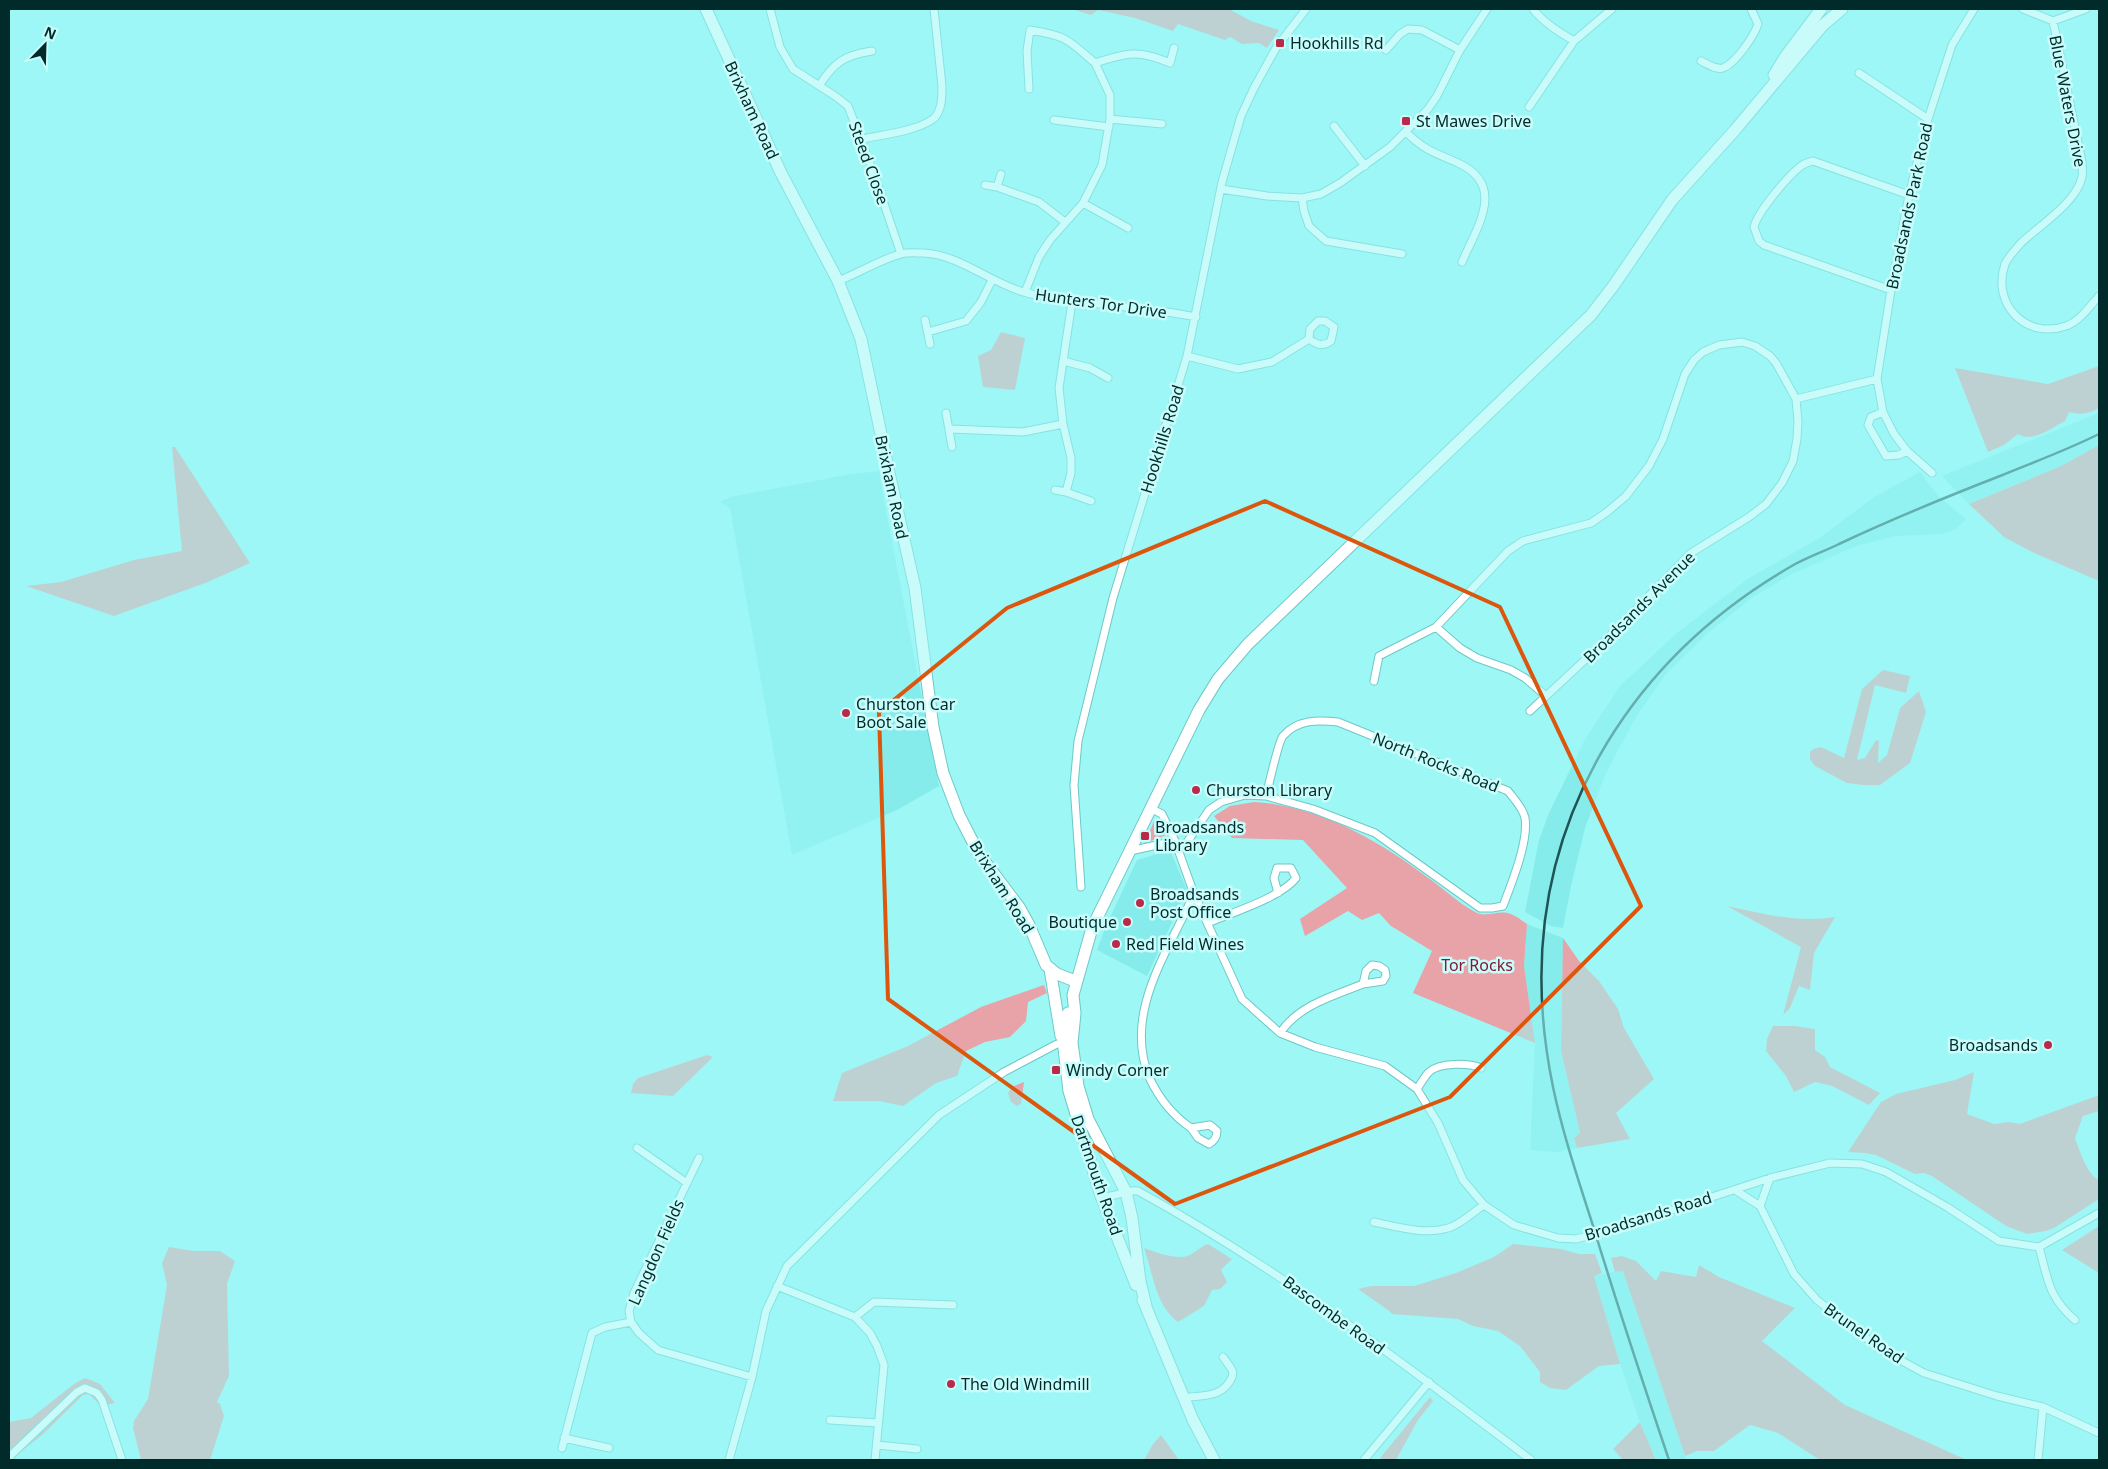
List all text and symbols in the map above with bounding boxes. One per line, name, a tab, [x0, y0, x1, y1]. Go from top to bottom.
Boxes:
north arrow	[20, 20, 70, 70]
text: N	[41, 22, 59, 44]
place label: Hookhills Rd	[1290, 32, 1384, 54]
street label: Blue Waters Drive	[2044, 33, 2092, 169]
marker: Hookhills Rd	[1274, 37, 1286, 49]
street label: Brixham Road	[720, 57, 784, 163]
place label: St Mawes Drive	[1416, 110, 1531, 132]
marker: St Mawes Drive	[1400, 115, 1412, 127]
street label: Steed Close	[844, 118, 894, 208]
street label: Broadsands Park Road	[1881, 121, 1937, 291]
street label: Hunters Tor Drive	[1034, 283, 1168, 323]
street label: Hookhills Road	[1135, 382, 1189, 496]
street label: Brixham Road	[870, 433, 914, 541]
street label: Broadsands Avenue	[1578, 546, 1700, 668]
place label: Churston Car Boot Sale	[856, 693, 956, 733]
marker: Churston Car Boot Sale	[840, 707, 852, 719]
street label: North Rocks Road	[1370, 727, 1502, 797]
place label: Churston Library	[1206, 779, 1333, 801]
marker: Churston Library	[1190, 784, 1202, 796]
place label: Broadsands Library	[1155, 816, 1244, 856]
marker: Broadsands Library	[1139, 830, 1151, 842]
street label: Brixham Road	[965, 836, 1039, 938]
place label: Broadsands Post Office	[1150, 883, 1239, 923]
marker: Broadsands Post Office	[1134, 897, 1146, 909]
place label: Boutique	[1048, 911, 1117, 933]
marker: Boutique	[1121, 916, 1133, 928]
place label: Red Field Wines	[1126, 933, 1244, 955]
marker: Red Field Wines	[1110, 938, 1122, 950]
park label: Tor Rocks	[1441, 954, 1513, 976]
place label: Broadsands	[1949, 1034, 2038, 1056]
marker: Broadsands	[2042, 1039, 2054, 1051]
place label: Windy Corner	[1066, 1059, 1169, 1081]
marker: Windy Corner	[1050, 1064, 1062, 1076]
street label: Dartmouth Road	[1066, 1112, 1128, 1238]
street label: Broadsands Road	[1582, 1186, 1714, 1246]
street label: Langdon Fields	[623, 1196, 689, 1308]
street label: Bascombe Road	[1279, 1271, 1389, 1359]
street label: Brunel Road	[1820, 1297, 1908, 1369]
place label: The Old Windmill	[961, 1373, 1090, 1395]
marker: The Old Windmill	[945, 1378, 957, 1390]

